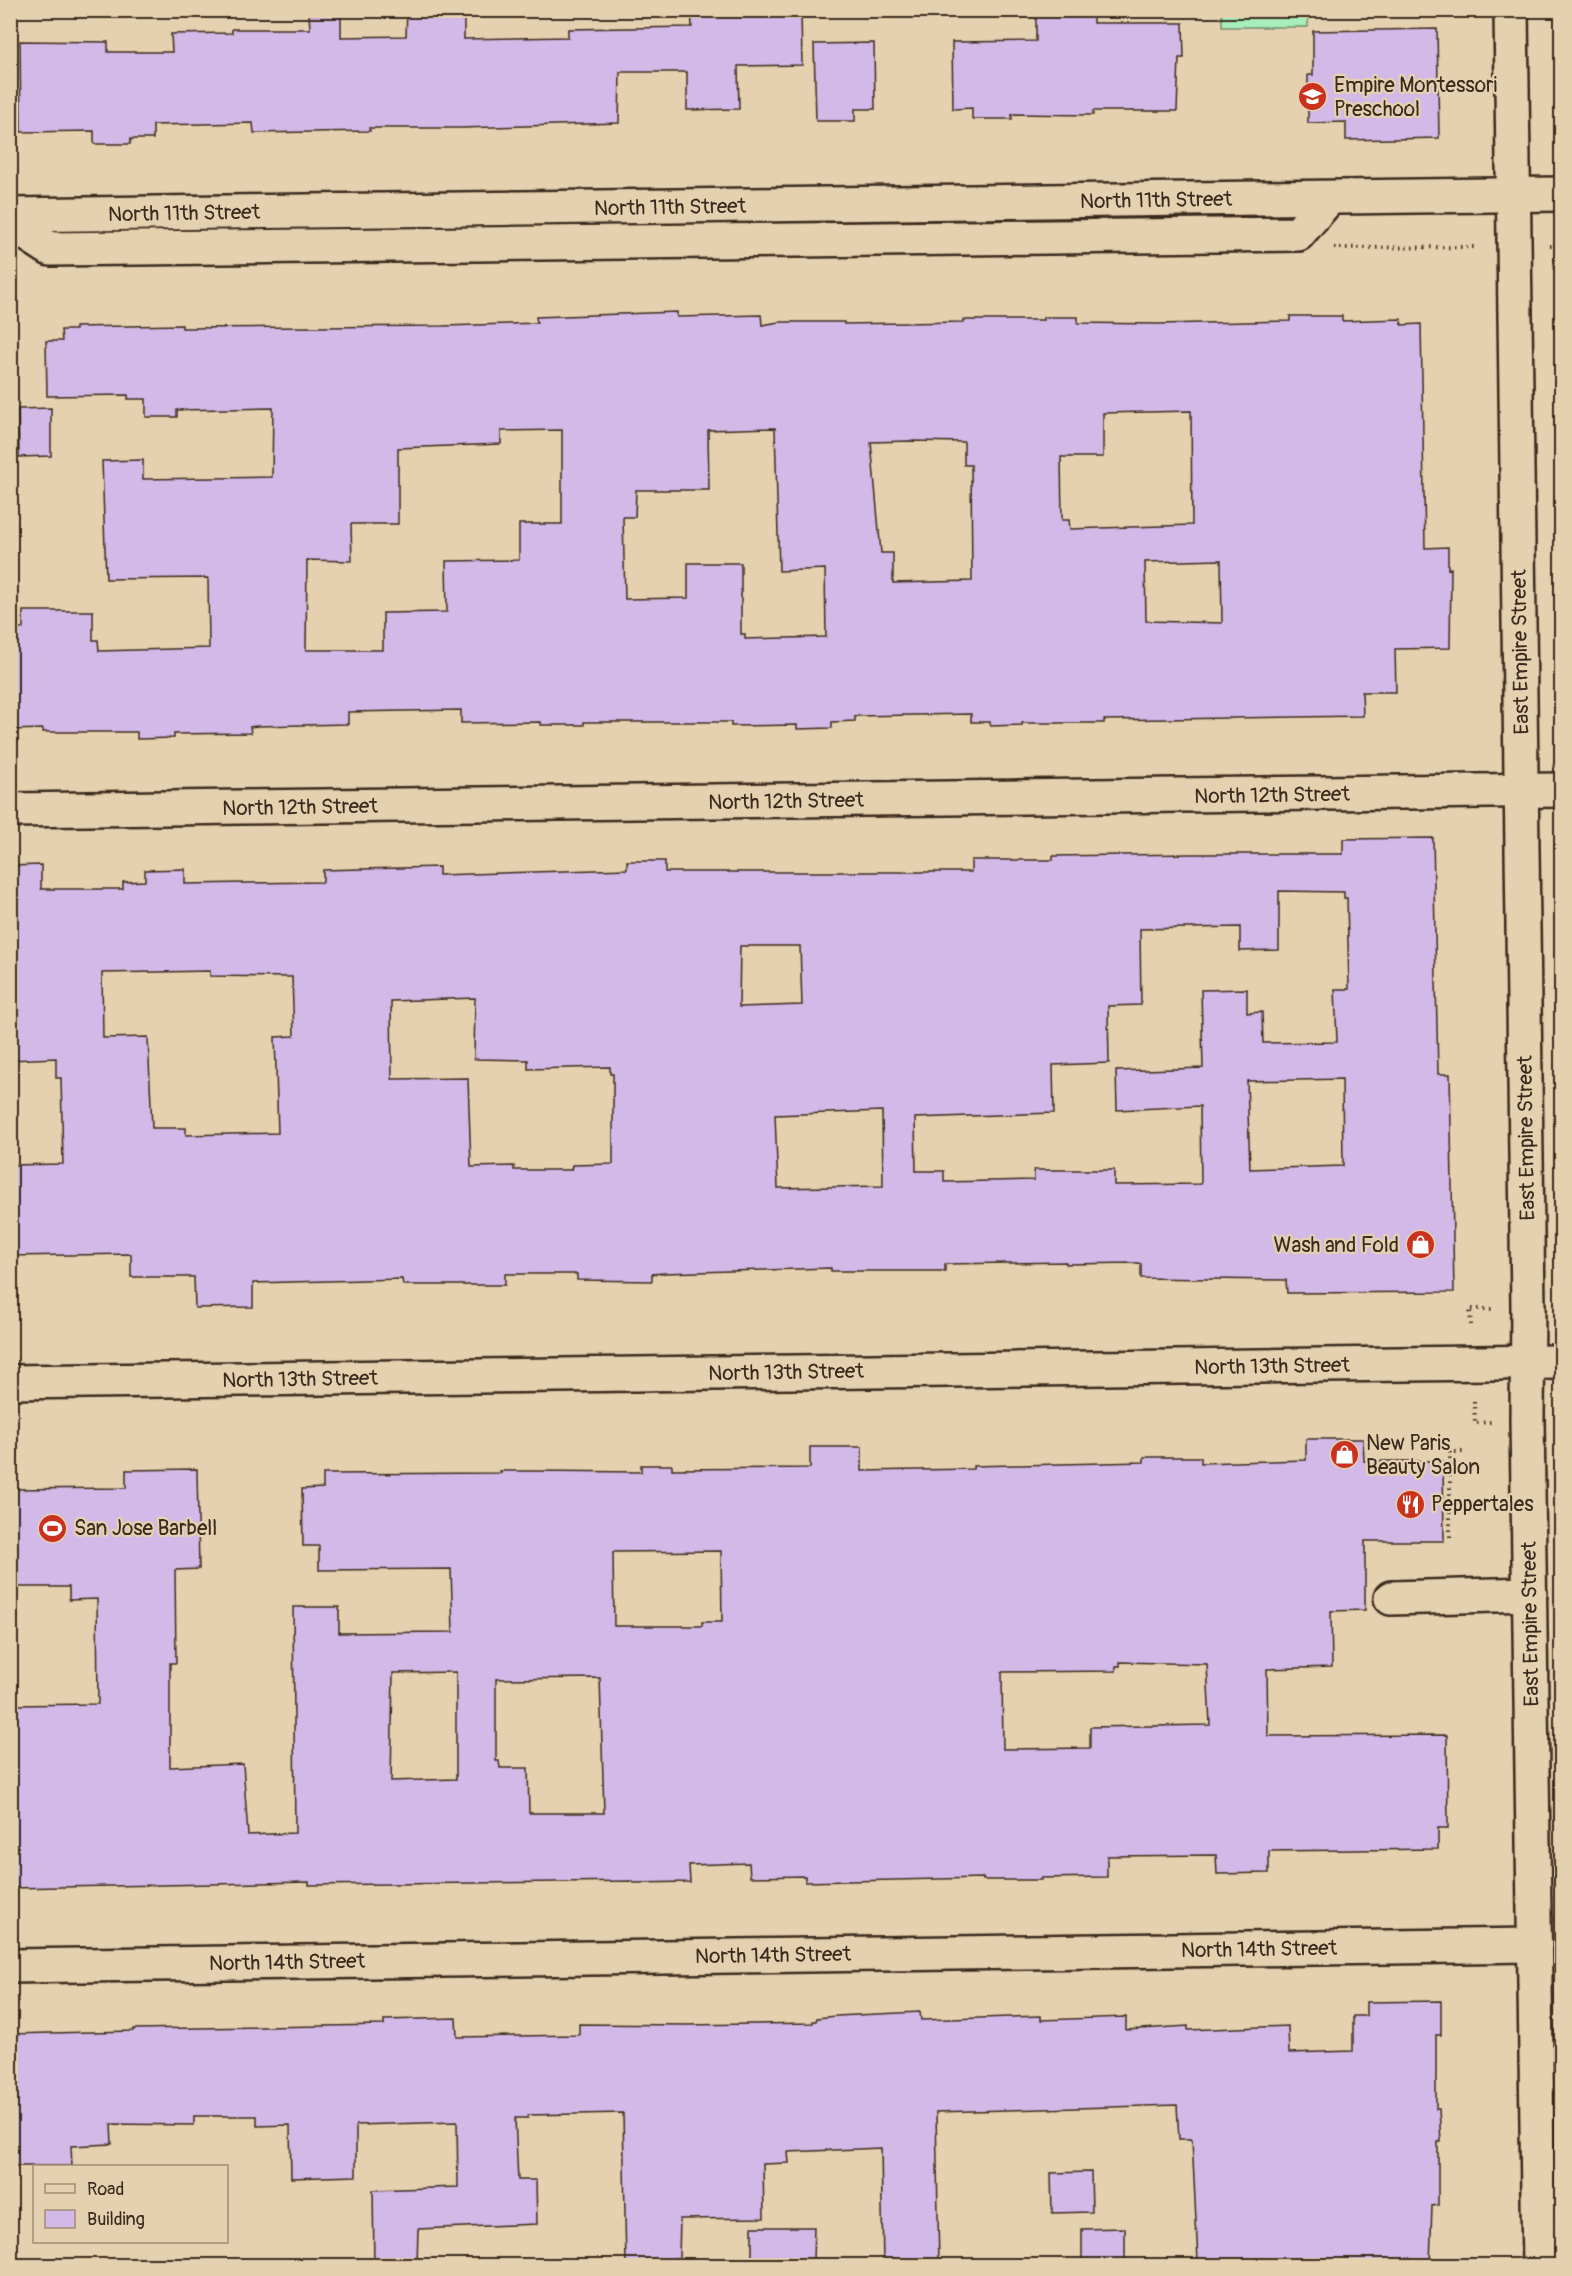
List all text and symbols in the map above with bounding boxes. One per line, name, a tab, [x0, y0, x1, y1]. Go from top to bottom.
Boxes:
place label: Empire Montessori Preschool	[1334, 72, 1497, 123]
school or university icon: Empire Montessori Preschool	[1297, 81, 1329, 113]
street label: North 11th Street	[1080, 186, 1233, 215]
street label: North 11th Street	[594, 193, 747, 222]
street label: North 11th Street	[108, 199, 261, 228]
street label: East Empire Street	[1506, 569, 1535, 735]
street label: North 12th Street	[1194, 781, 1351, 810]
street label: North 12th Street	[708, 787, 865, 816]
street label: North 12th Street	[222, 793, 379, 822]
street label: East Empire Street	[1512, 1055, 1541, 1221]
shop icon: Wash and Fold	[1404, 1229, 1436, 1261]
place label: Wash and Fold	[1273, 1232, 1399, 1259]
street label: North 13th Street	[1194, 1352, 1351, 1381]
street label: North 13th Street	[708, 1358, 865, 1387]
street label: North 13th Street	[222, 1365, 379, 1394]
place label: New Paris Beauty Salon	[1366, 1430, 1480, 1481]
shop icon: New Paris Beauty Salon	[1329, 1439, 1361, 1471]
restaurant icon: Peppertales	[1394, 1488, 1426, 1520]
place label: Peppertales	[1431, 1491, 1534, 1518]
sports icon: San Jose Barbell	[37, 1512, 69, 1544]
place label: San Jose Barbell	[74, 1515, 217, 1542]
street label: East Empire Street	[1516, 1541, 1545, 1707]
street label: North 14th Street	[1181, 1935, 1338, 1964]
street label: North 14th Street	[695, 1941, 852, 1970]
street label: North 14th Street	[209, 1948, 366, 1977]
legend	[33, 2165, 228, 2243]
text: Road	[87, 2178, 124, 2201]
text: Building	[87, 2208, 145, 2231]

